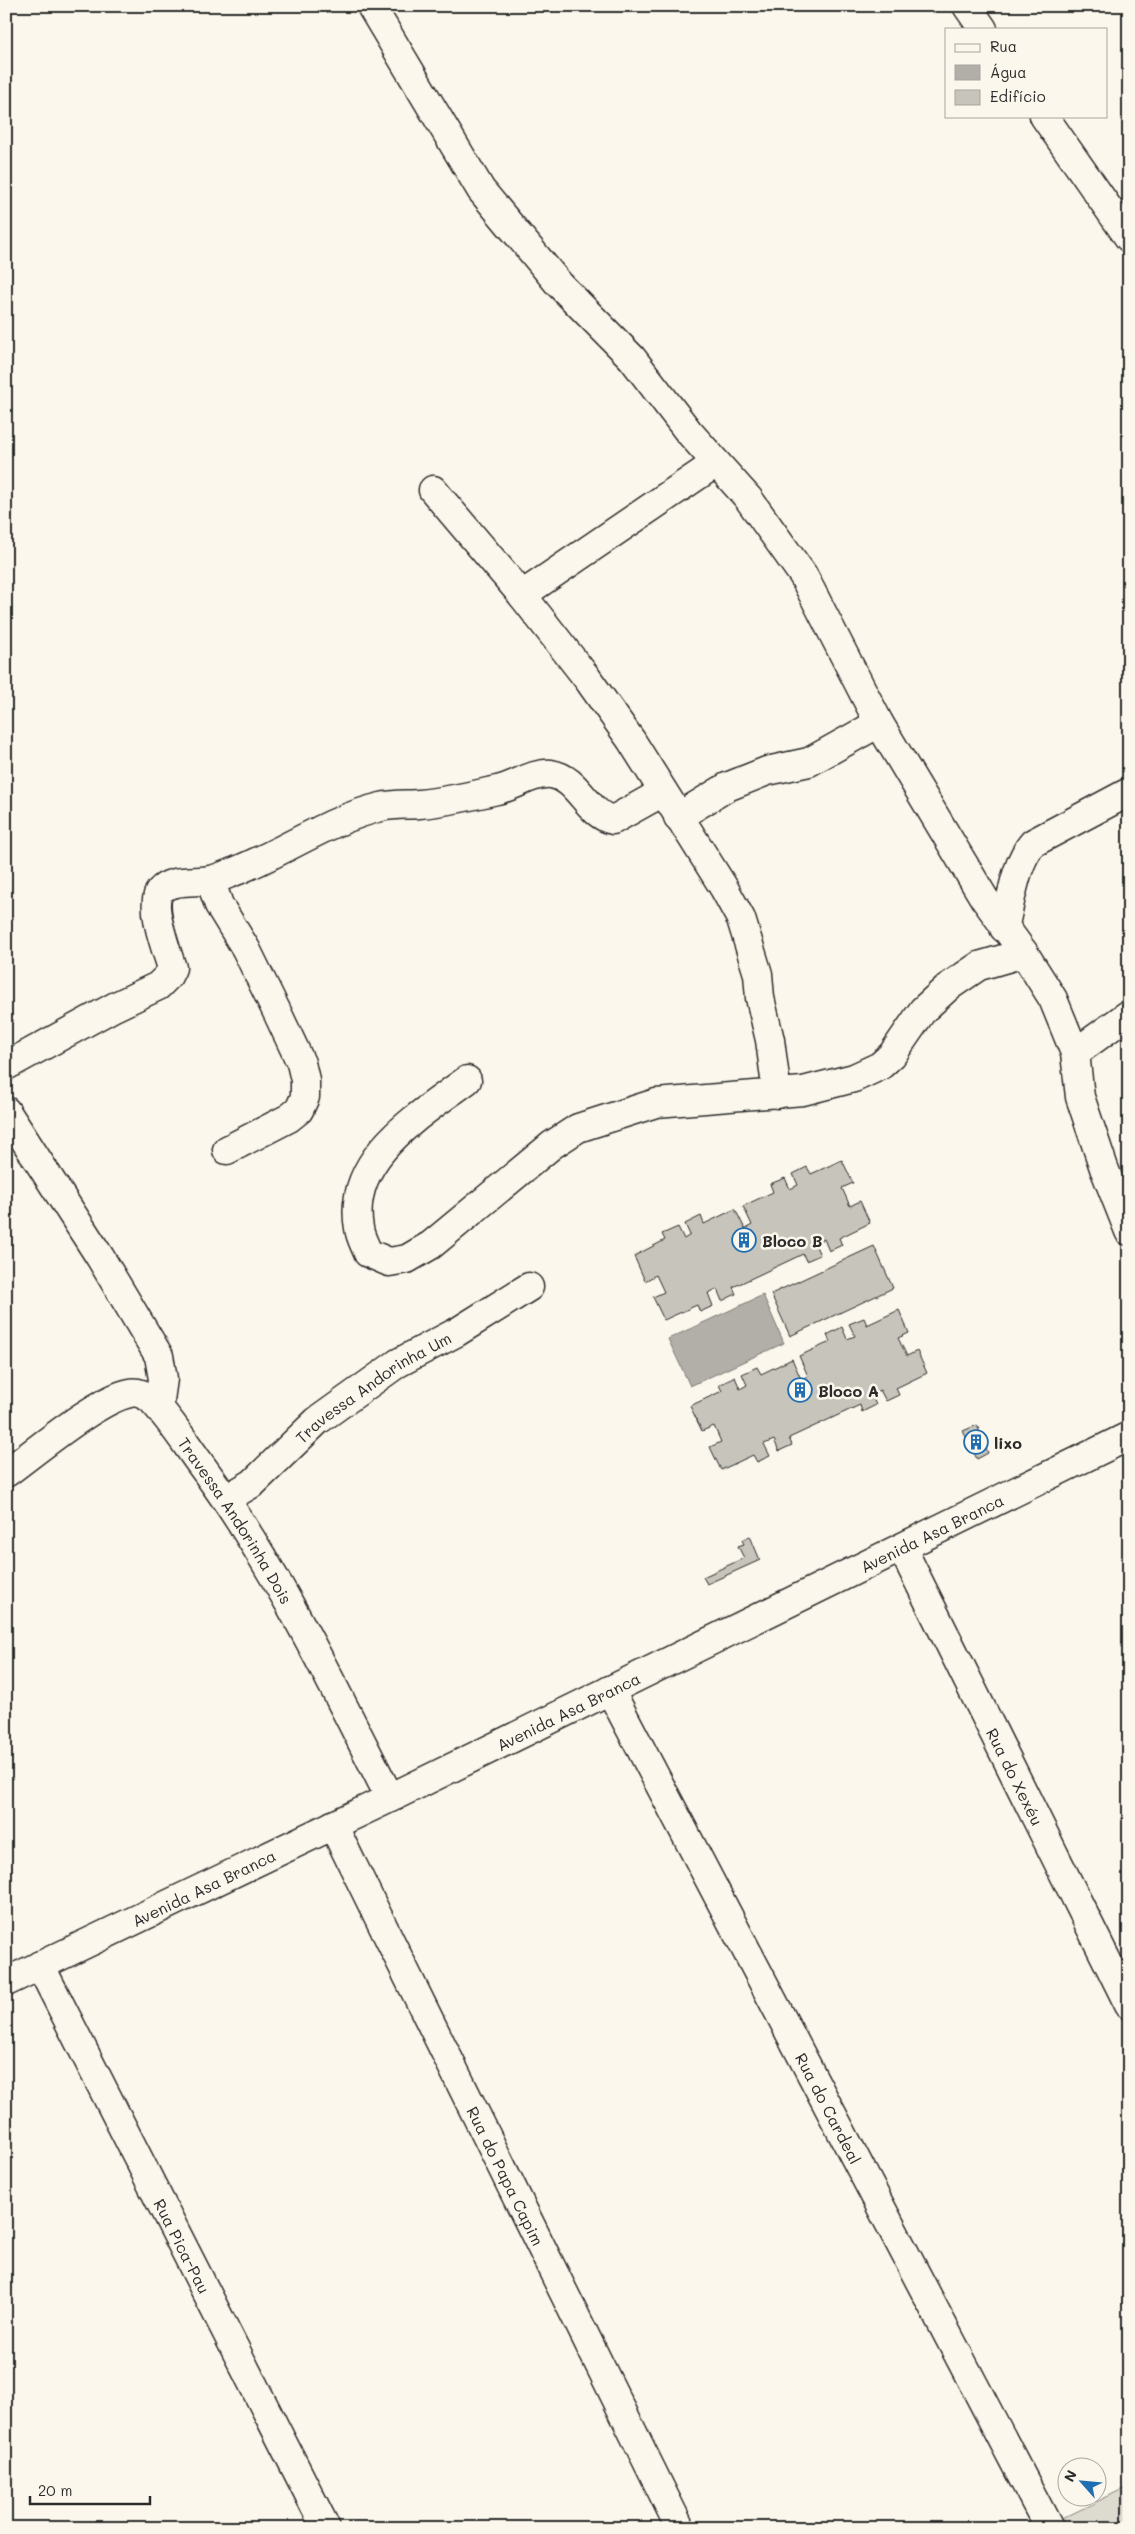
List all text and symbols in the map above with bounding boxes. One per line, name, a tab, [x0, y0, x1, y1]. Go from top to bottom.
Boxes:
legend	[945, 28, 1108, 118]
text: Rua	[990, 36, 1017, 56]
text: Água	[990, 62, 1027, 82]
text: Edifício	[990, 86, 1046, 106]
building icon: Bloco B	[731, 1227, 757, 1253]
place label: Bloco B	[762, 1230, 823, 1251]
street label: Travessa Andorinha Um	[290, 1327, 455, 1447]
building icon: Bloco A	[787, 1377, 813, 1403]
place label: Bloco A	[818, 1380, 879, 1401]
building icon: lixo	[963, 1429, 989, 1455]
place label: lixo	[994, 1432, 1022, 1453]
street label: Travessa Andorinha Dois	[174, 1433, 297, 1607]
street label: Avenida Asa Branca	[857, 1489, 1007, 1577]
street label: Avenida Asa Branca	[493, 1667, 643, 1755]
street label: Rua do Xexéu	[982, 1724, 1048, 1829]
street label: Avenida Asa Branca	[128, 1844, 279, 1931]
street label: Rua do Cardeal	[791, 2049, 867, 2167]
street label: Rua do Papa Capim	[463, 2103, 549, 2249]
street label: Rua Pica-Pau	[150, 2195, 215, 2297]
north arrow	[1058, 2456, 1108, 2506]
text: N	[1059, 2467, 1081, 2485]
scale bar	[30, 2474, 150, 2506]
text: 20 m	[38, 2480, 72, 2500]

